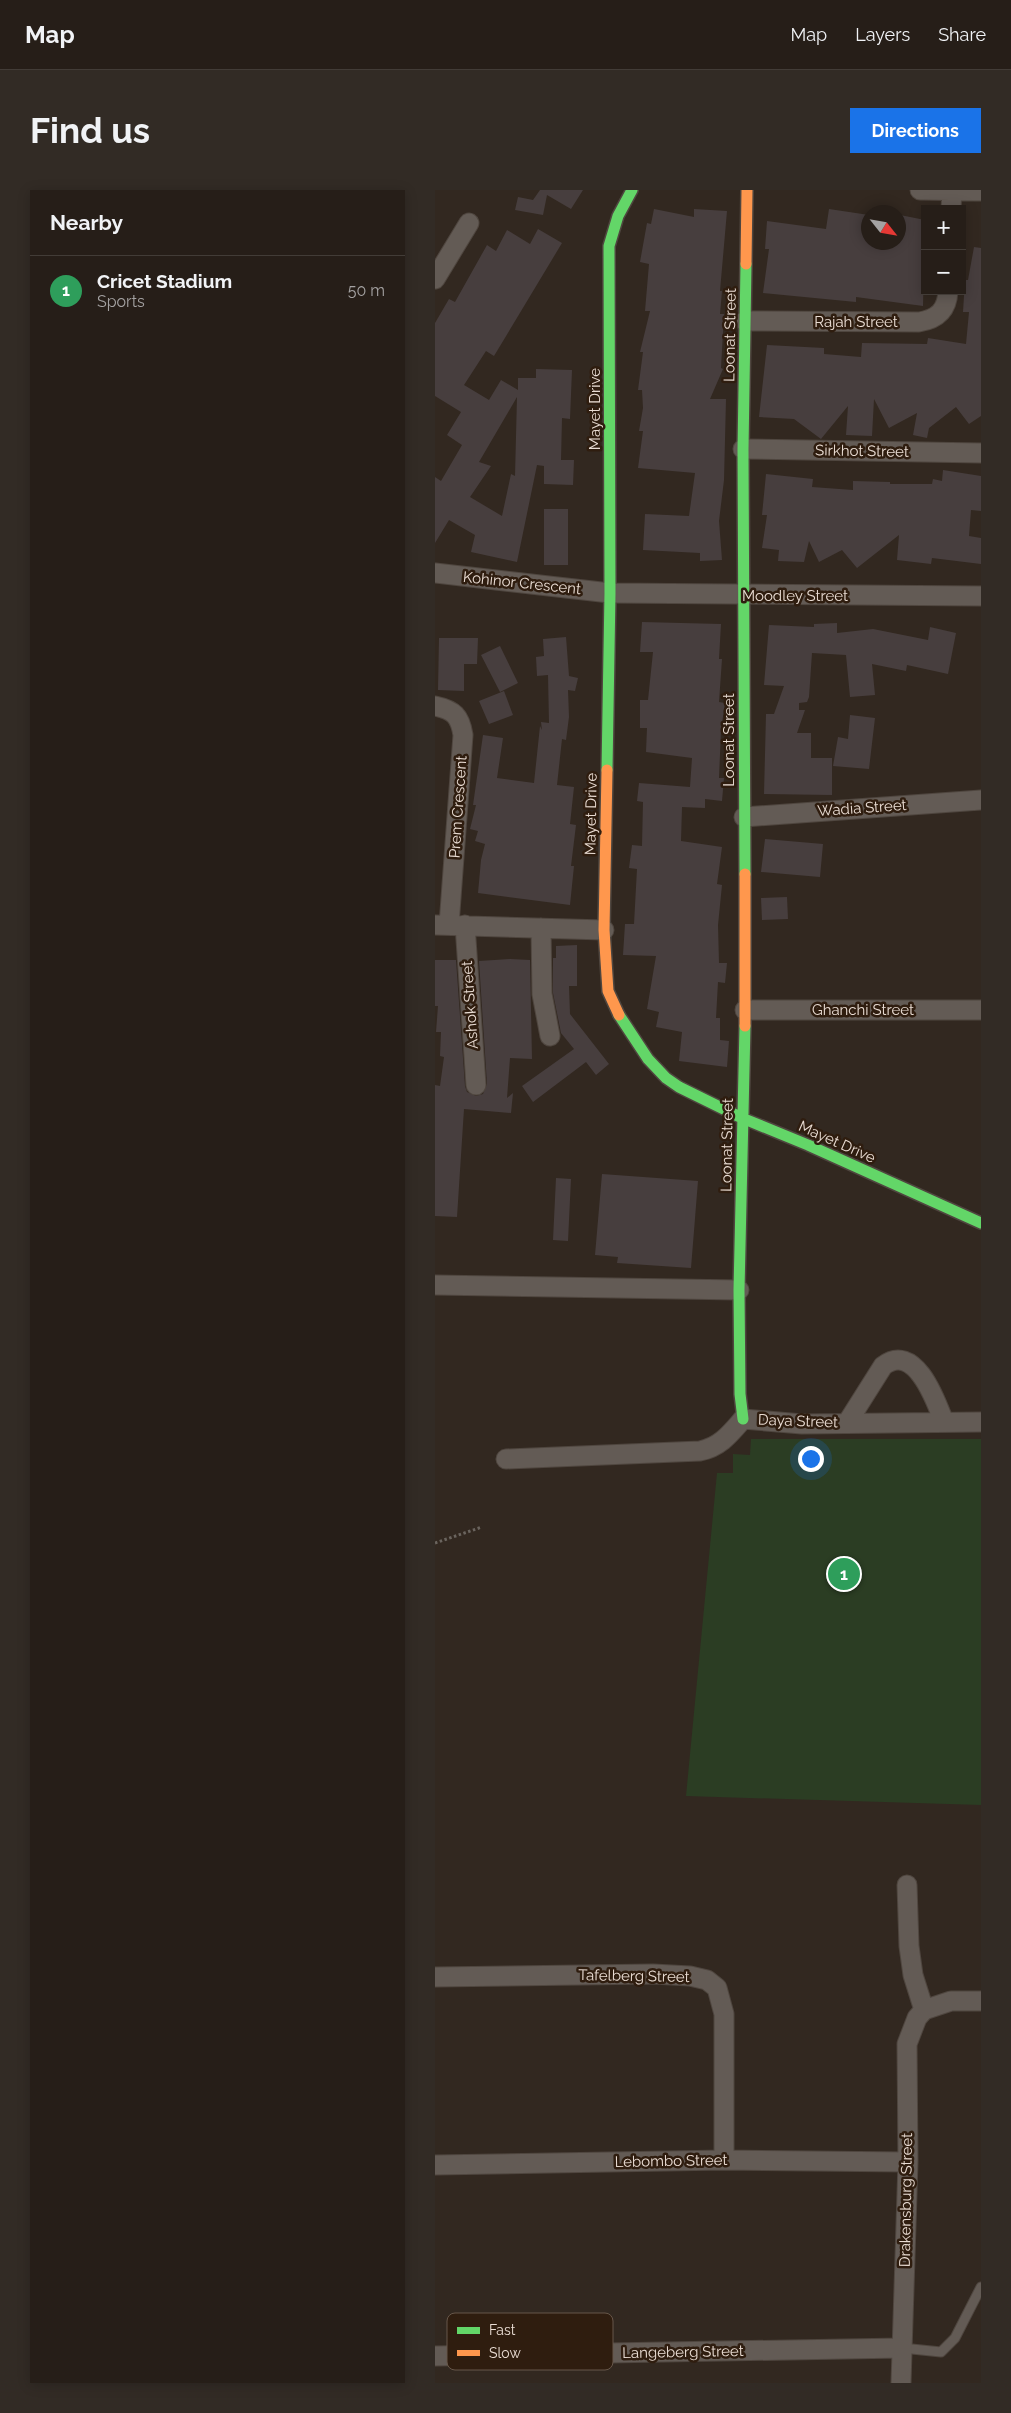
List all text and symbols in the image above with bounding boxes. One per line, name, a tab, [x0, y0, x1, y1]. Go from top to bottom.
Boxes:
text: Map	[25, 20, 75, 49]
text: Map	[791, 24, 827, 45]
text: Layers	[855, 24, 910, 45]
text: Share	[938, 24, 986, 45]
button: Directions	[850, 108, 981, 153]
text: Find us	[30, 110, 150, 151]
north arrow	[861, 205, 906, 250]
map controls	[921, 205, 966, 295]
button: +	[921, 205, 966, 250]
text: Nearby	[50, 210, 123, 235]
button: −	[921, 250, 966, 295]
text: Cricet Stadium	[97, 270, 232, 292]
text: 1	[62, 281, 70, 300]
text: 50 m	[348, 281, 385, 300]
street label: Loonat Street	[720, 288, 740, 382]
text: Sports	[97, 292, 145, 311]
street label: Rajah Street	[814, 313, 898, 331]
street label: Mayet Drive	[586, 368, 604, 450]
street label: Sirkhot Street	[815, 441, 909, 461]
street label: Kohinor Crescent	[462, 568, 582, 598]
street label: Moodley Street	[742, 587, 848, 605]
street label: Loonat Street	[720, 693, 738, 787]
street label: Prem Crescent	[445, 755, 471, 859]
street label: Mayet Drive	[581, 773, 601, 855]
street label: Wadia Street	[817, 796, 907, 820]
street label: Ashok Street	[458, 960, 482, 1050]
street label: Ghanchi Street	[812, 1001, 914, 1019]
street label: Loonat Street	[717, 1098, 737, 1192]
street label: Mayet Drive	[796, 1117, 878, 1167]
street label: Daya Street	[758, 1411, 838, 1431]
your location	[798, 1446, 824, 1472]
pin: 1	[828, 1555, 860, 1593]
street label: Tafelberg Street	[578, 1966, 690, 1986]
street label: Drakensburg Street	[896, 2133, 916, 2267]
street label: Lebombo Street	[614, 2151, 728, 2171]
legend	[447, 2313, 613, 2370]
text: Fast	[489, 2322, 516, 2338]
street label: Langeberg Street	[622, 2342, 744, 2362]
text: Slow	[489, 2345, 521, 2361]

